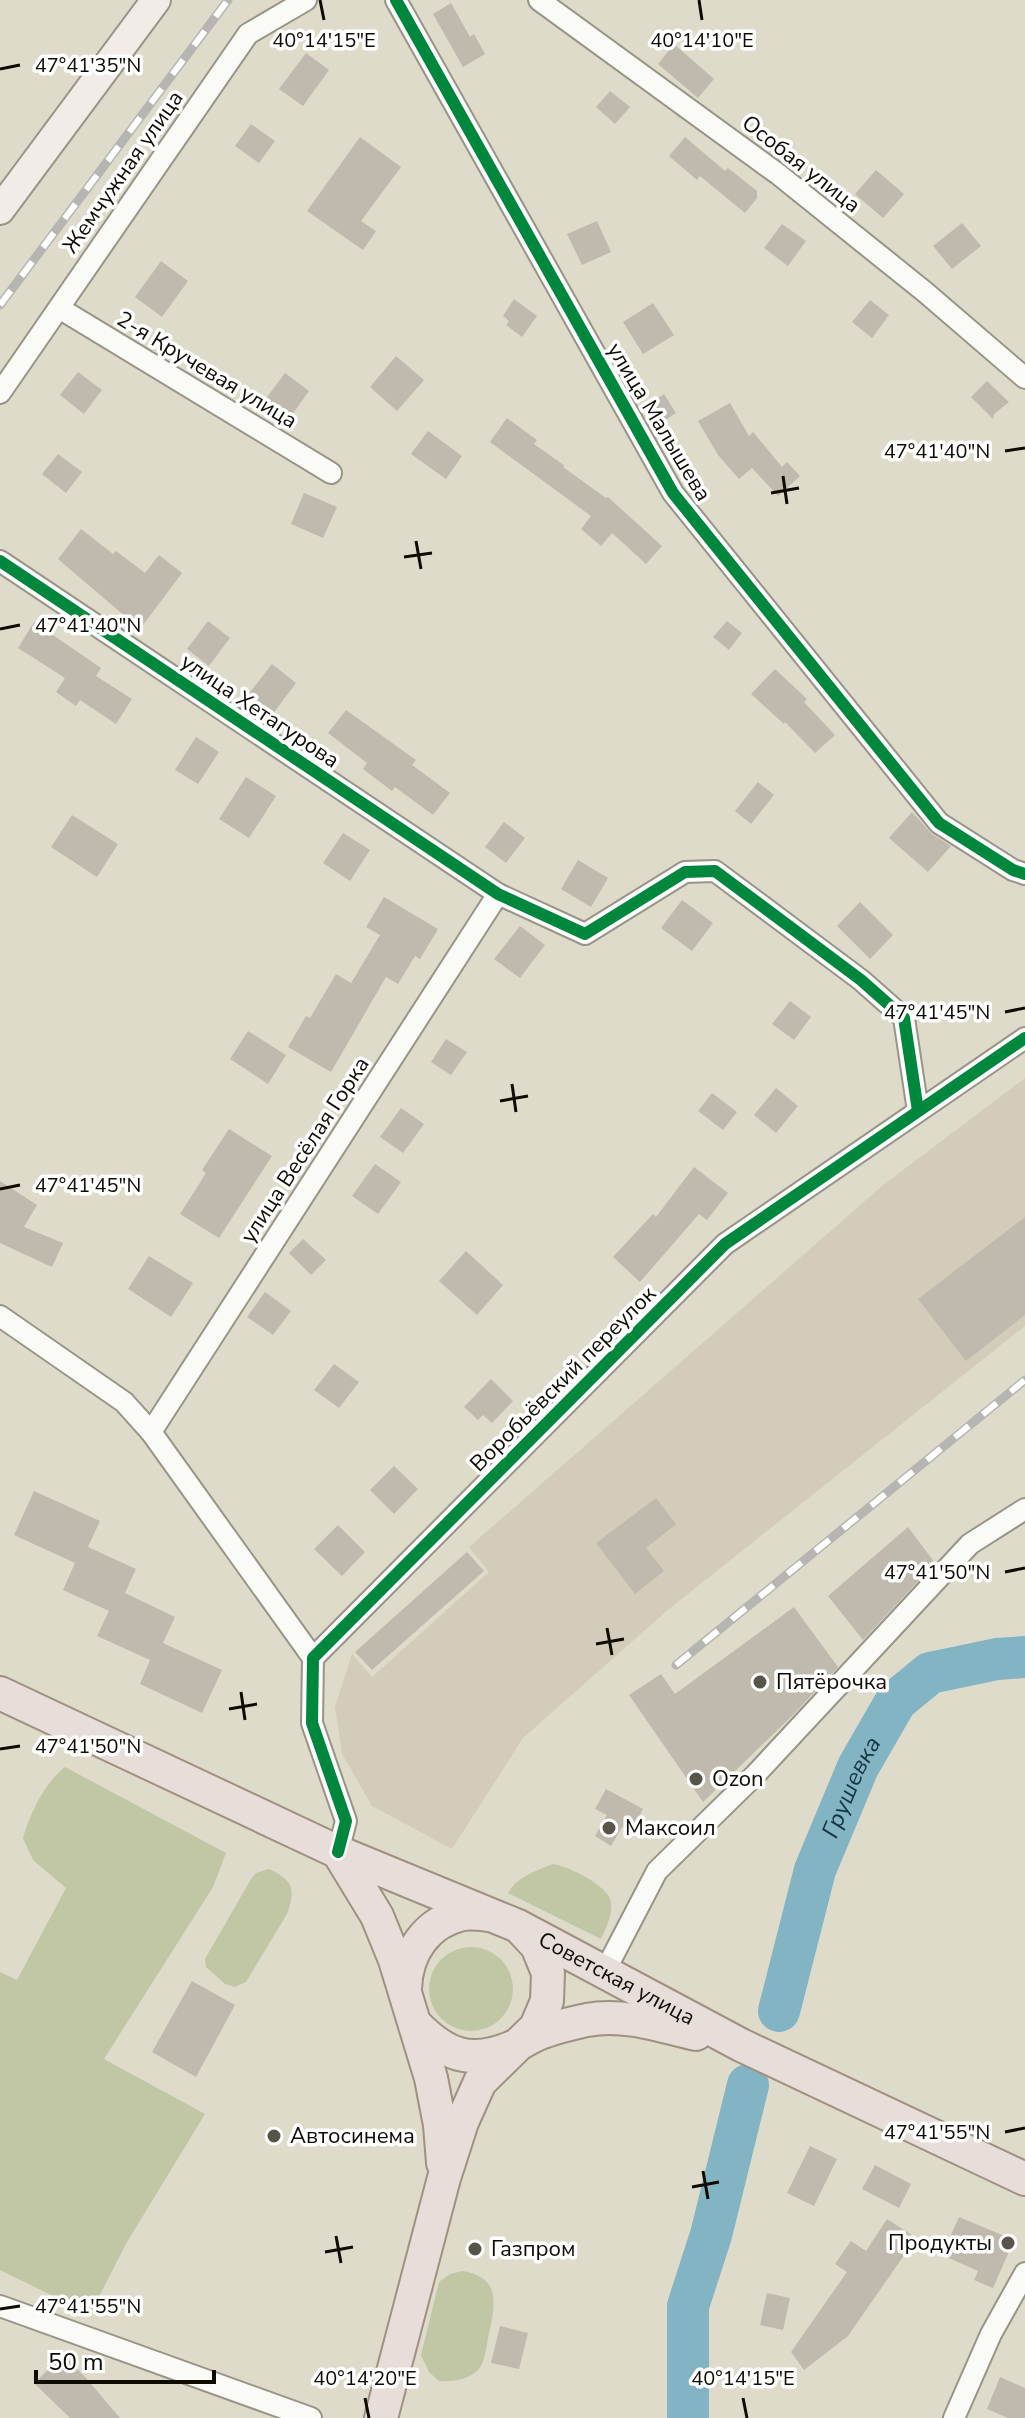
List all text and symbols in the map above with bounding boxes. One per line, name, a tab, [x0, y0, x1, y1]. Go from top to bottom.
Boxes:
text: 40°14'15"E	[272, 27, 376, 54]
text: 40°14'10"E	[650, 27, 754, 54]
text: 47°41'35"N	[35, 52, 141, 79]
street label: Жемчужная улица	[56, 85, 190, 259]
street label: Особая улица	[735, 108, 867, 220]
street label: 2-я Кручевая улица	[111, 304, 303, 436]
street label: улица Малышева	[600, 337, 718, 507]
text: 47°41'40"N	[884, 438, 990, 465]
text: 47°41'40"N	[35, 612, 141, 639]
street label: улица Хетагурова	[175, 647, 345, 775]
text: 47°41'45"N	[884, 999, 990, 1026]
street label: улица Весёлая Горка	[234, 1051, 376, 1249]
text: 47°41'45"N	[35, 1172, 141, 1199]
street label: Воробьёвский переулок	[463, 1279, 663, 1479]
text: 47°41'50"N	[884, 1559, 990, 1586]
place label: Пятёрочка	[776, 1667, 887, 1697]
marker: Пятёрочка	[751, 1673, 769, 1691]
water label: Грушевка	[814, 1730, 888, 1843]
text: 47°41'50"N	[35, 1733, 141, 1760]
place label: Ozon	[712, 1764, 764, 1794]
marker: Ozon	[687, 1770, 705, 1788]
place label: Максоил	[625, 1813, 716, 1843]
marker: Максоил	[600, 1819, 618, 1837]
street label: Советская улица	[533, 1925, 700, 2033]
text: 47°41'55"N	[884, 2119, 990, 2146]
place label: Автосинема	[290, 2121, 415, 2151]
marker: Автосинема	[265, 2127, 283, 2145]
place label: Продукты	[888, 2228, 992, 2258]
place label: Газпром	[491, 2234, 576, 2264]
marker: Продукты	[999, 2234, 1017, 2252]
marker: Газпром	[466, 2240, 484, 2258]
text: 47°41'55"N	[35, 2293, 141, 2320]
scale bar	[36, 2334, 214, 2384]
text: 50 m	[48, 2346, 104, 2378]
text: 40°14'20"E	[313, 2365, 417, 2392]
text: 40°14'15"E	[691, 2365, 795, 2392]

